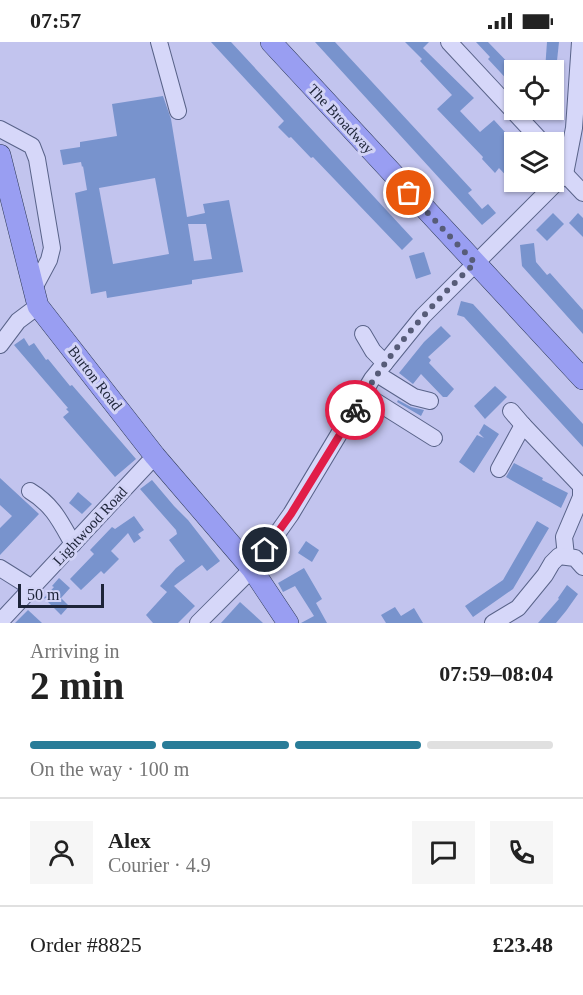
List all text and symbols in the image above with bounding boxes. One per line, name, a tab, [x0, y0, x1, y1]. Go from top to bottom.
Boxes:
text: 07:57	[30, 8, 81, 33]
map controls	[504, 60, 564, 192]
button: locate	[504, 60, 564, 120]
street label: The Broadway	[305, 81, 377, 157]
button: layers	[504, 132, 564, 192]
pin	[383, 167, 434, 218]
icon: bag	[392, 176, 425, 209]
street label: Burton Road	[65, 343, 125, 414]
courier	[325, 380, 385, 440]
icon: bike	[339, 394, 372, 427]
street label: Lightwood Road	[50, 483, 131, 568]
pin	[239, 524, 290, 575]
icon: home	[248, 533, 281, 566]
scale bar	[18, 581, 104, 608]
text: 50 m	[27, 586, 59, 603]
text: Arriving in	[30, 640, 119, 662]
text: 07:59–08:04	[439, 661, 553, 686]
text: 2 min	[30, 664, 124, 707]
text: On the way · 100 m	[30, 758, 189, 780]
button: person	[30, 821, 93, 884]
button: chat	[412, 821, 475, 884]
button: phone	[490, 821, 553, 884]
text: Alex	[108, 828, 151, 853]
text: Courier · 4.9	[108, 854, 211, 876]
text: Order #8825	[30, 932, 142, 957]
text: £23.48	[493, 932, 553, 957]

